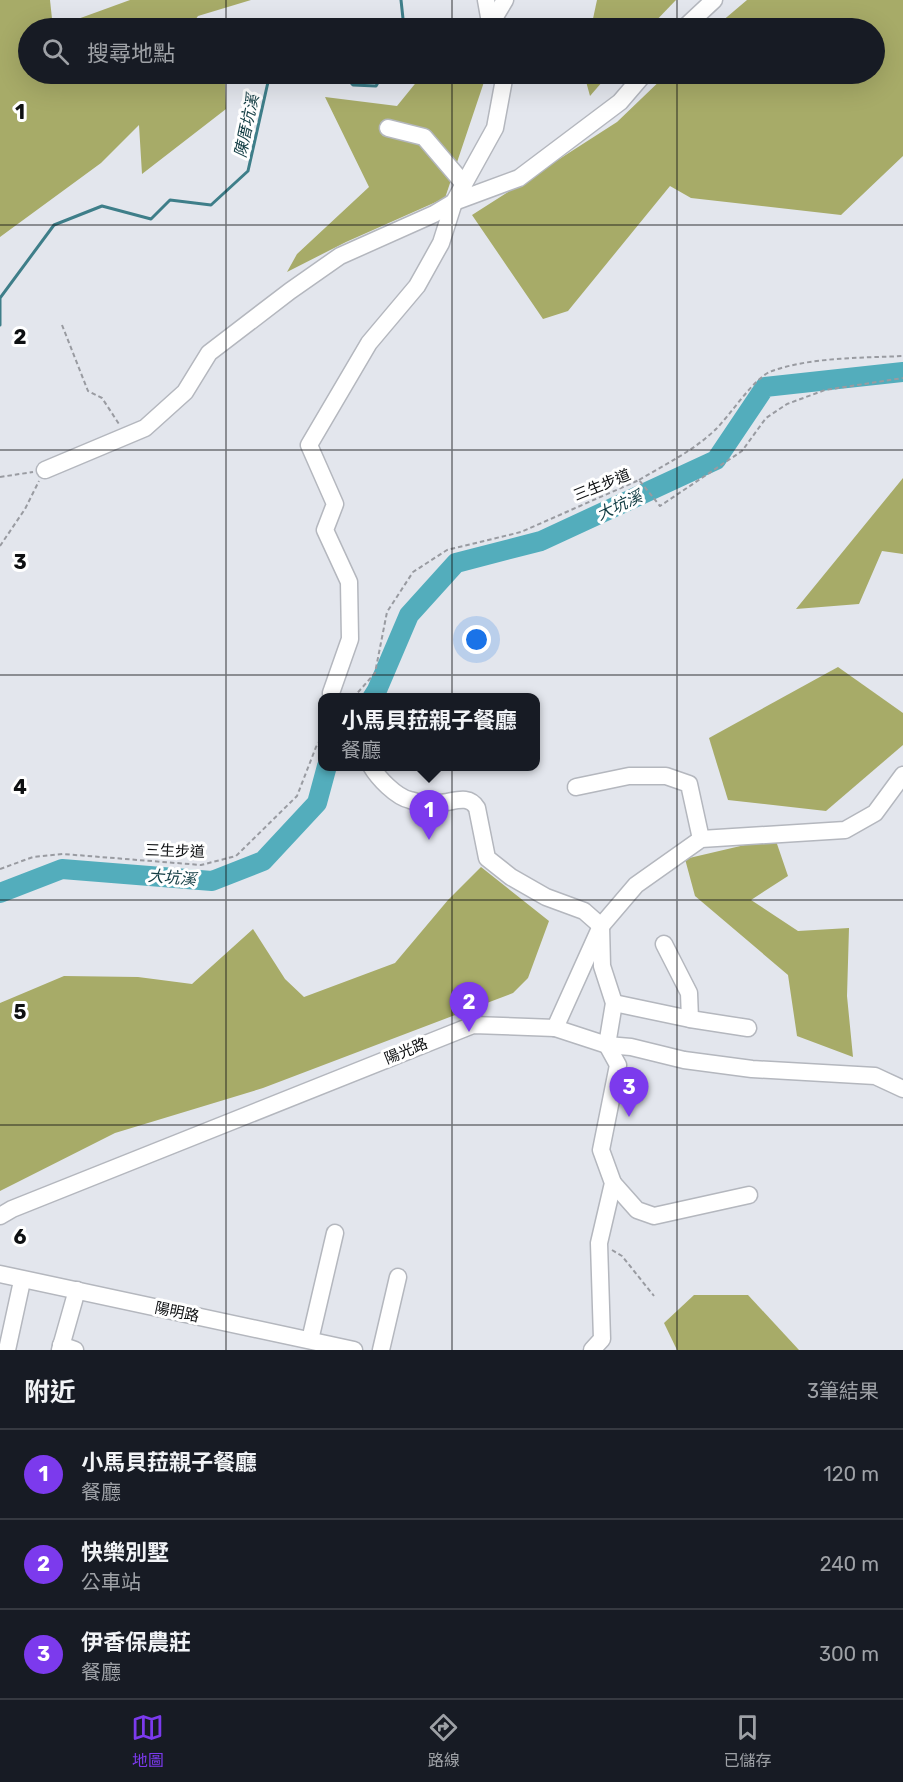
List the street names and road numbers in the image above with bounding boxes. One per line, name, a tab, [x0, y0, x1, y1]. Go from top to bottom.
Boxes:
street label: 三生步道	[571, 465, 633, 505]
street label: 三生步道	[145, 841, 205, 861]
street label: 陽光路	[382, 1034, 430, 1068]
street label: 陽明路	[153, 1299, 201, 1325]

